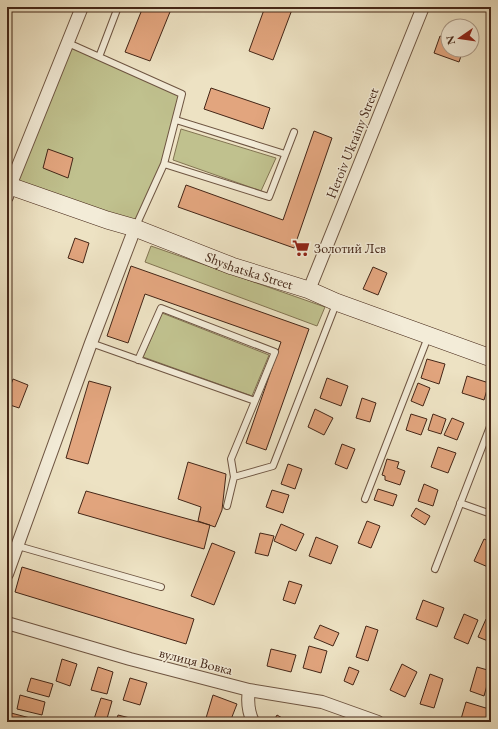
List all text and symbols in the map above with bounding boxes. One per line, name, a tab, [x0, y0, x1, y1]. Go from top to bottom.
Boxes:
north arrow	[440, 18, 480, 58]
text: N	[442, 34, 458, 46]
street label: Heroiv Ukrainy Street	[322, 84, 383, 201]
supermarket icon: Золотий Лев	[291, 238, 311, 258]
place label: Золотий Лев	[314, 239, 386, 257]
street label: Shyshatska Street	[203, 247, 296, 294]
street label: вулиця Вовка	[157, 643, 235, 679]

